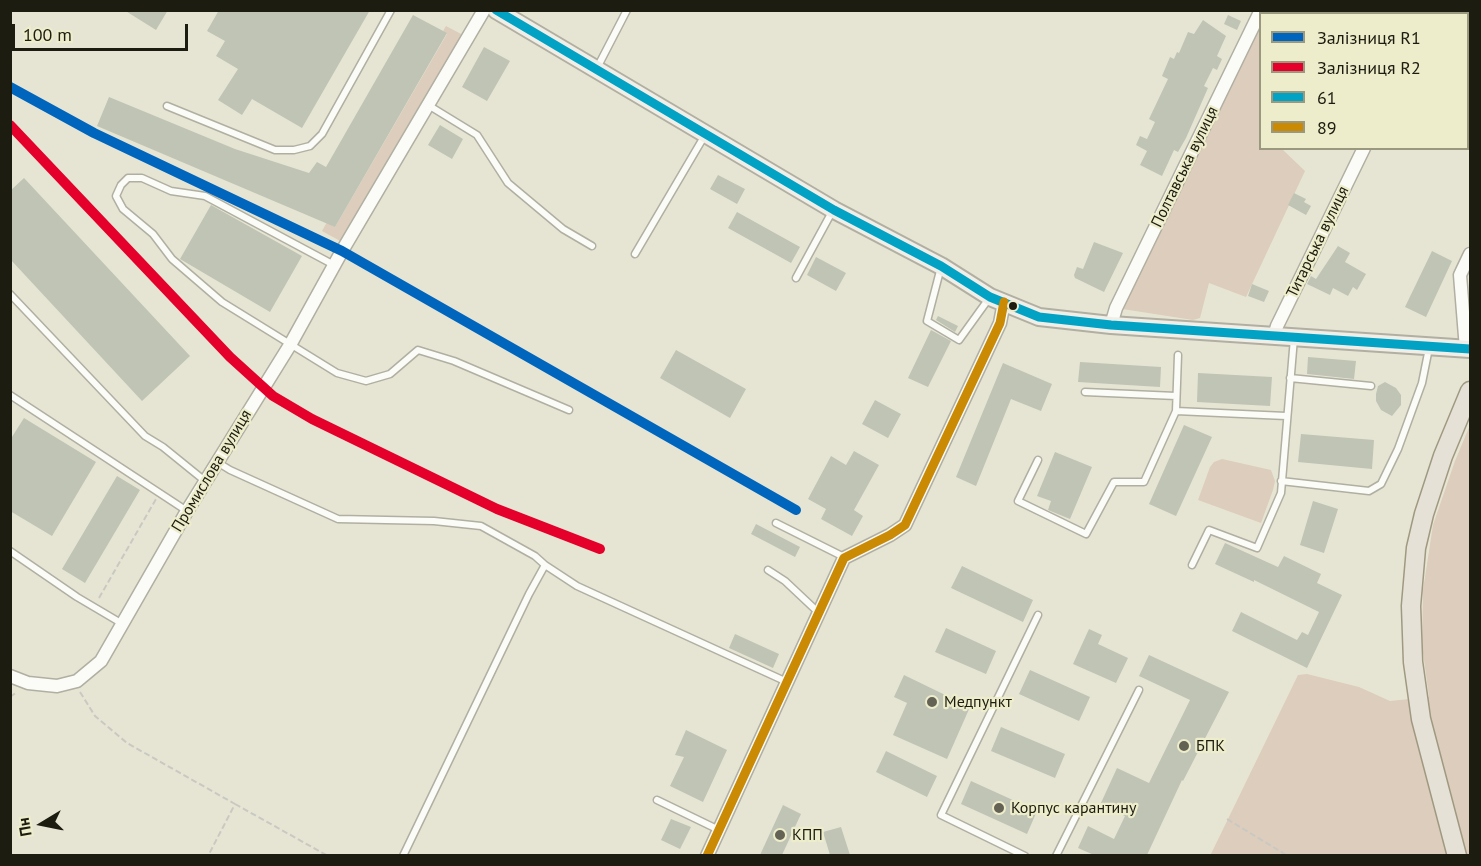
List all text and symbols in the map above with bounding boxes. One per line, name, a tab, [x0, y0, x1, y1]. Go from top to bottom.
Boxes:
scale bar	[15, 12, 190, 50]
legend	[1259, 12, 1469, 150]
text: 100 m	[23, 23, 72, 46]
text: Залізниця R1	[1317, 26, 1421, 49]
text: Залізниця R2	[1317, 56, 1421, 79]
text: 61	[1317, 86, 1337, 109]
street label: Полтавська вулиця	[1147, 103, 1223, 231]
text: 89	[1317, 116, 1337, 139]
street label: Титарська вулиця	[1283, 183, 1353, 301]
unlabelled marker	[1007, 300, 1019, 312]
street label: Промислова вулиця	[168, 406, 256, 536]
place label: Медпункт	[944, 692, 1012, 712]
marker: Медпункт	[925, 695, 939, 709]
place label: БПК	[1196, 736, 1225, 756]
marker: БПК	[1177, 739, 1191, 753]
north arrow	[12, 794, 72, 854]
place label: Корпус карантину	[1011, 798, 1136, 818]
marker: Корпус карантину	[992, 801, 1006, 815]
text: Пн	[13, 816, 36, 838]
place label: КПП	[792, 825, 823, 845]
marker: КПП	[773, 828, 787, 842]

